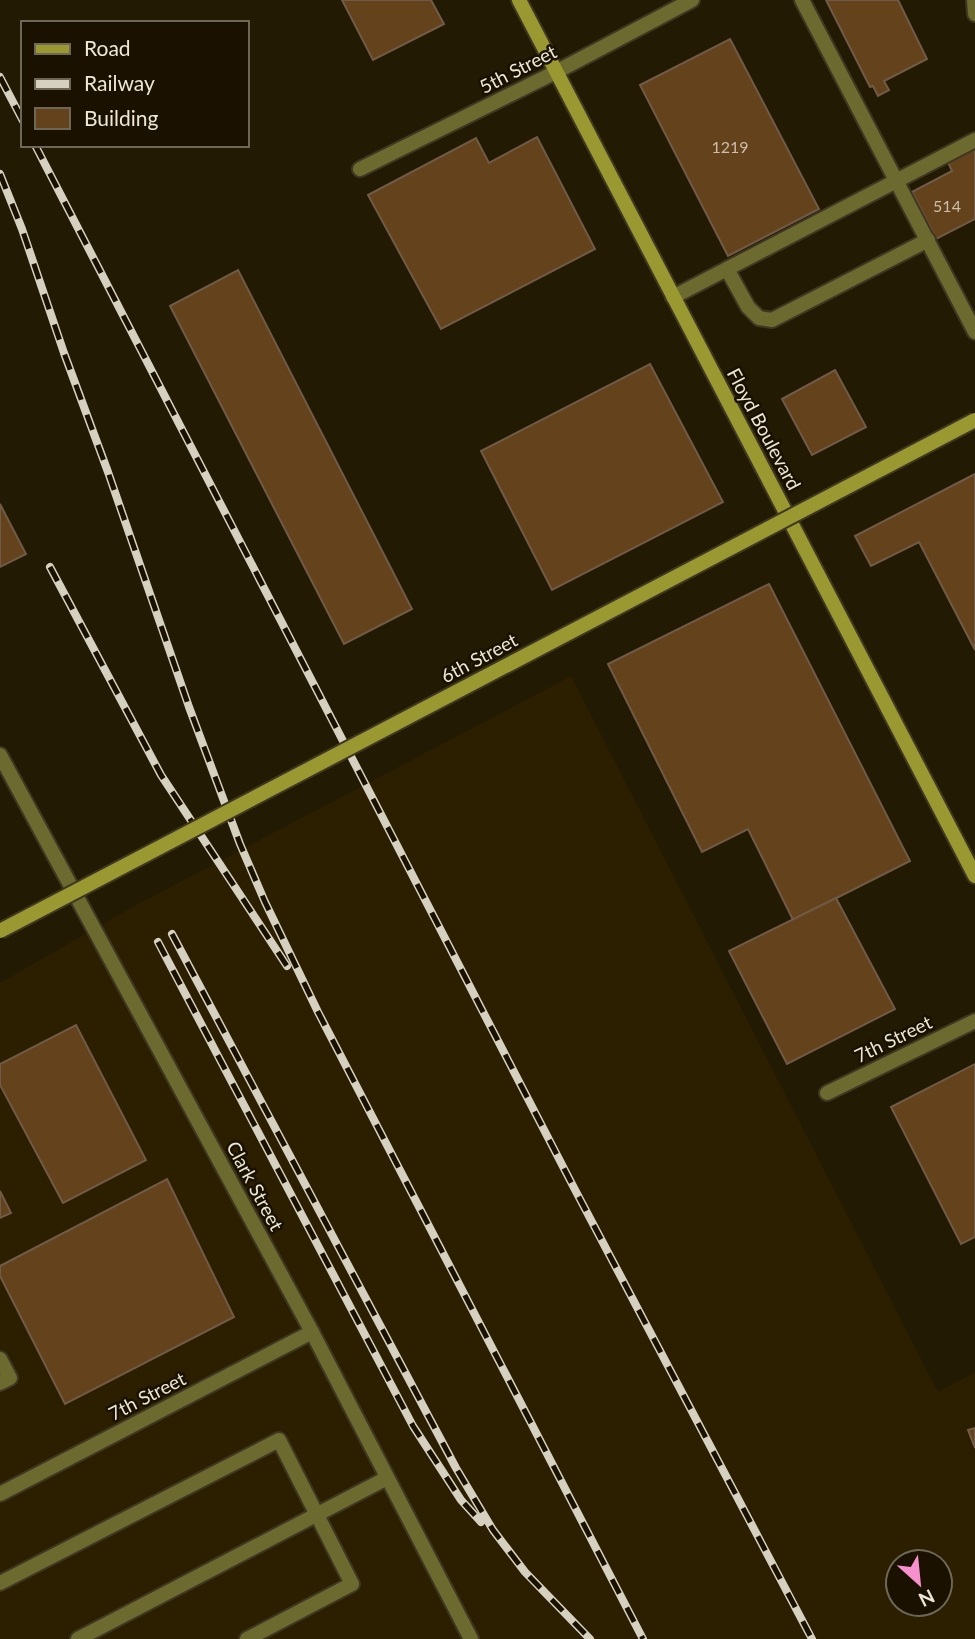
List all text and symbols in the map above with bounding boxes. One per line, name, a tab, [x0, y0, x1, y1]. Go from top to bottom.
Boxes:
legend	[21, 21, 248, 147]
text: Road	[84, 35, 131, 60]
street label: 5th Street	[475, 39, 560, 98]
text: Railway	[84, 70, 155, 95]
text: Building	[84, 105, 159, 130]
house number: 1219	[711, 137, 749, 156]
house number: 514	[933, 196, 961, 215]
street label: Floyd Boulevard	[723, 364, 806, 494]
street label: 6th Street	[437, 628, 521, 687]
street label: 7th Street	[850, 1010, 935, 1067]
street label: Clark Street	[222, 1137, 289, 1235]
street label: 7th Street	[104, 1366, 189, 1425]
north arrow	[884, 1548, 954, 1618]
text: N	[915, 1585, 939, 1612]

